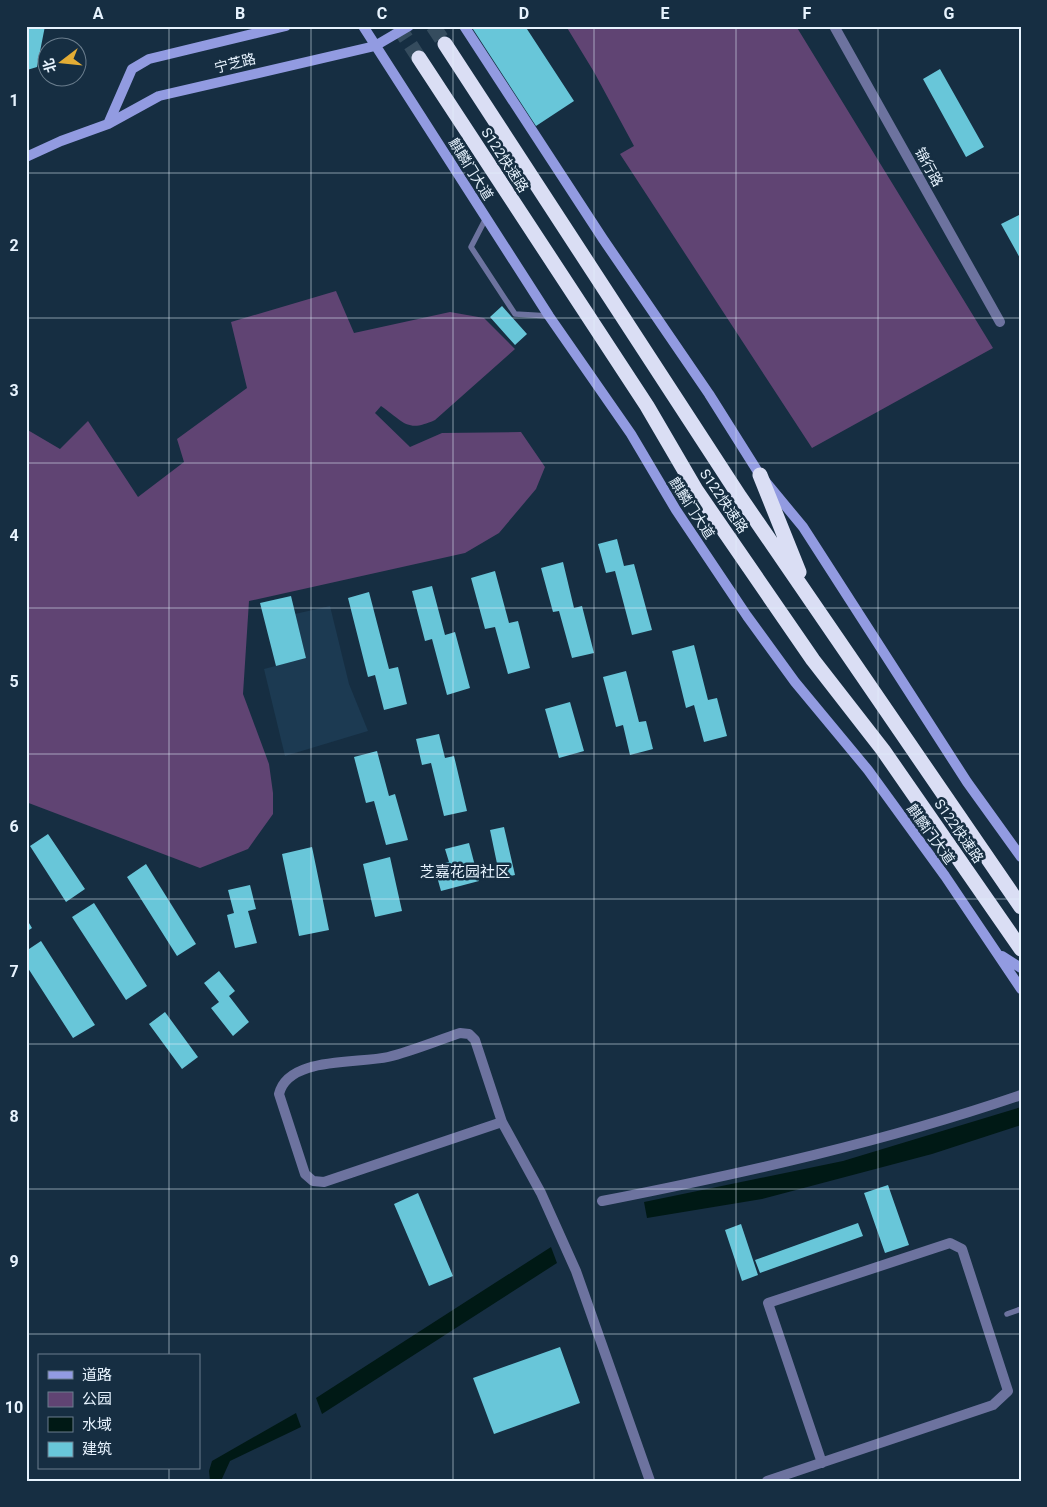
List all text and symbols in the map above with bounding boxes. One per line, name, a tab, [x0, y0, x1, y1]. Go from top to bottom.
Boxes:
text: A	[93, 4, 104, 23]
text: B	[235, 4, 245, 23]
text: C	[377, 4, 387, 23]
text: D	[519, 4, 529, 23]
text: E	[661, 4, 670, 23]
text: F	[803, 4, 812, 23]
text: G	[944, 4, 955, 23]
north arrow	[38, 38, 88, 88]
street label: 宁芝路	[213, 50, 257, 76]
text: 北	[40, 57, 59, 75]
text: 1	[9, 91, 19, 110]
street label: S122快速路	[478, 125, 532, 195]
street label: 麒麟门大道	[446, 135, 496, 203]
street label: 锦行路	[912, 145, 946, 189]
text: 2	[9, 236, 19, 255]
text: 3	[9, 381, 19, 400]
street label: S122快速路	[697, 466, 751, 536]
street label: 麒麟门大道	[666, 474, 718, 542]
text: 4	[9, 526, 19, 545]
text: 5	[9, 672, 19, 691]
street label: S122快速路	[931, 796, 987, 866]
street label: 麒麟门大道	[904, 801, 958, 867]
text: 6	[9, 817, 19, 836]
district label: 芝嘉花园社区	[420, 863, 510, 881]
text: 7	[9, 962, 19, 981]
text: 8	[9, 1107, 19, 1126]
text: 9	[9, 1252, 19, 1271]
legend	[38, 1354, 200, 1470]
text: 道路	[82, 1366, 112, 1384]
text: 公园	[82, 1390, 112, 1408]
text: 10	[5, 1398, 23, 1417]
text: 水域	[82, 1416, 112, 1434]
text: 建筑	[82, 1440, 112, 1458]

